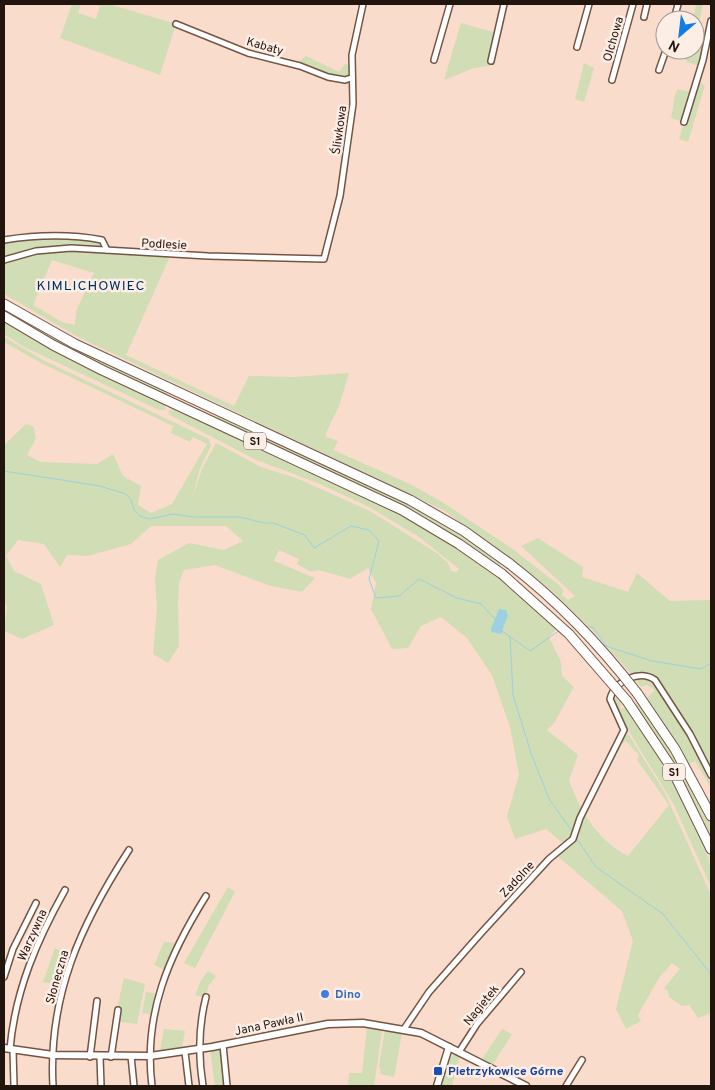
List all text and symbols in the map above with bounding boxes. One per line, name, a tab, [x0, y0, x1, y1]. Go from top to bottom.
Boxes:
north arrow	[655, 10, 705, 60]
street label: Olchowa	[600, 15, 628, 64]
street label: Kabaty	[244, 34, 285, 60]
text: N	[666, 35, 683, 55]
street label: Śliwkowa	[329, 105, 351, 156]
street label: Podlesie	[141, 236, 187, 254]
district label: KIMLICHOWIEC	[36, 278, 146, 295]
road number: S1	[244, 432, 266, 450]
road number: S1	[663, 764, 685, 780]
street label: Zadolne	[497, 858, 539, 901]
street label: Warzywna	[14, 907, 51, 964]
street label: Słoneczna	[43, 948, 73, 1006]
street label: Nagietek	[460, 982, 503, 1029]
place label: Dino	[335, 987, 361, 1003]
marker: Dino	[319, 988, 331, 1000]
street label: Jana Pawła II	[233, 1010, 305, 1040]
place label: Pietrzykowice Górne	[448, 1064, 564, 1080]
marker: Pietrzykowice Górne	[432, 1065, 444, 1077]

